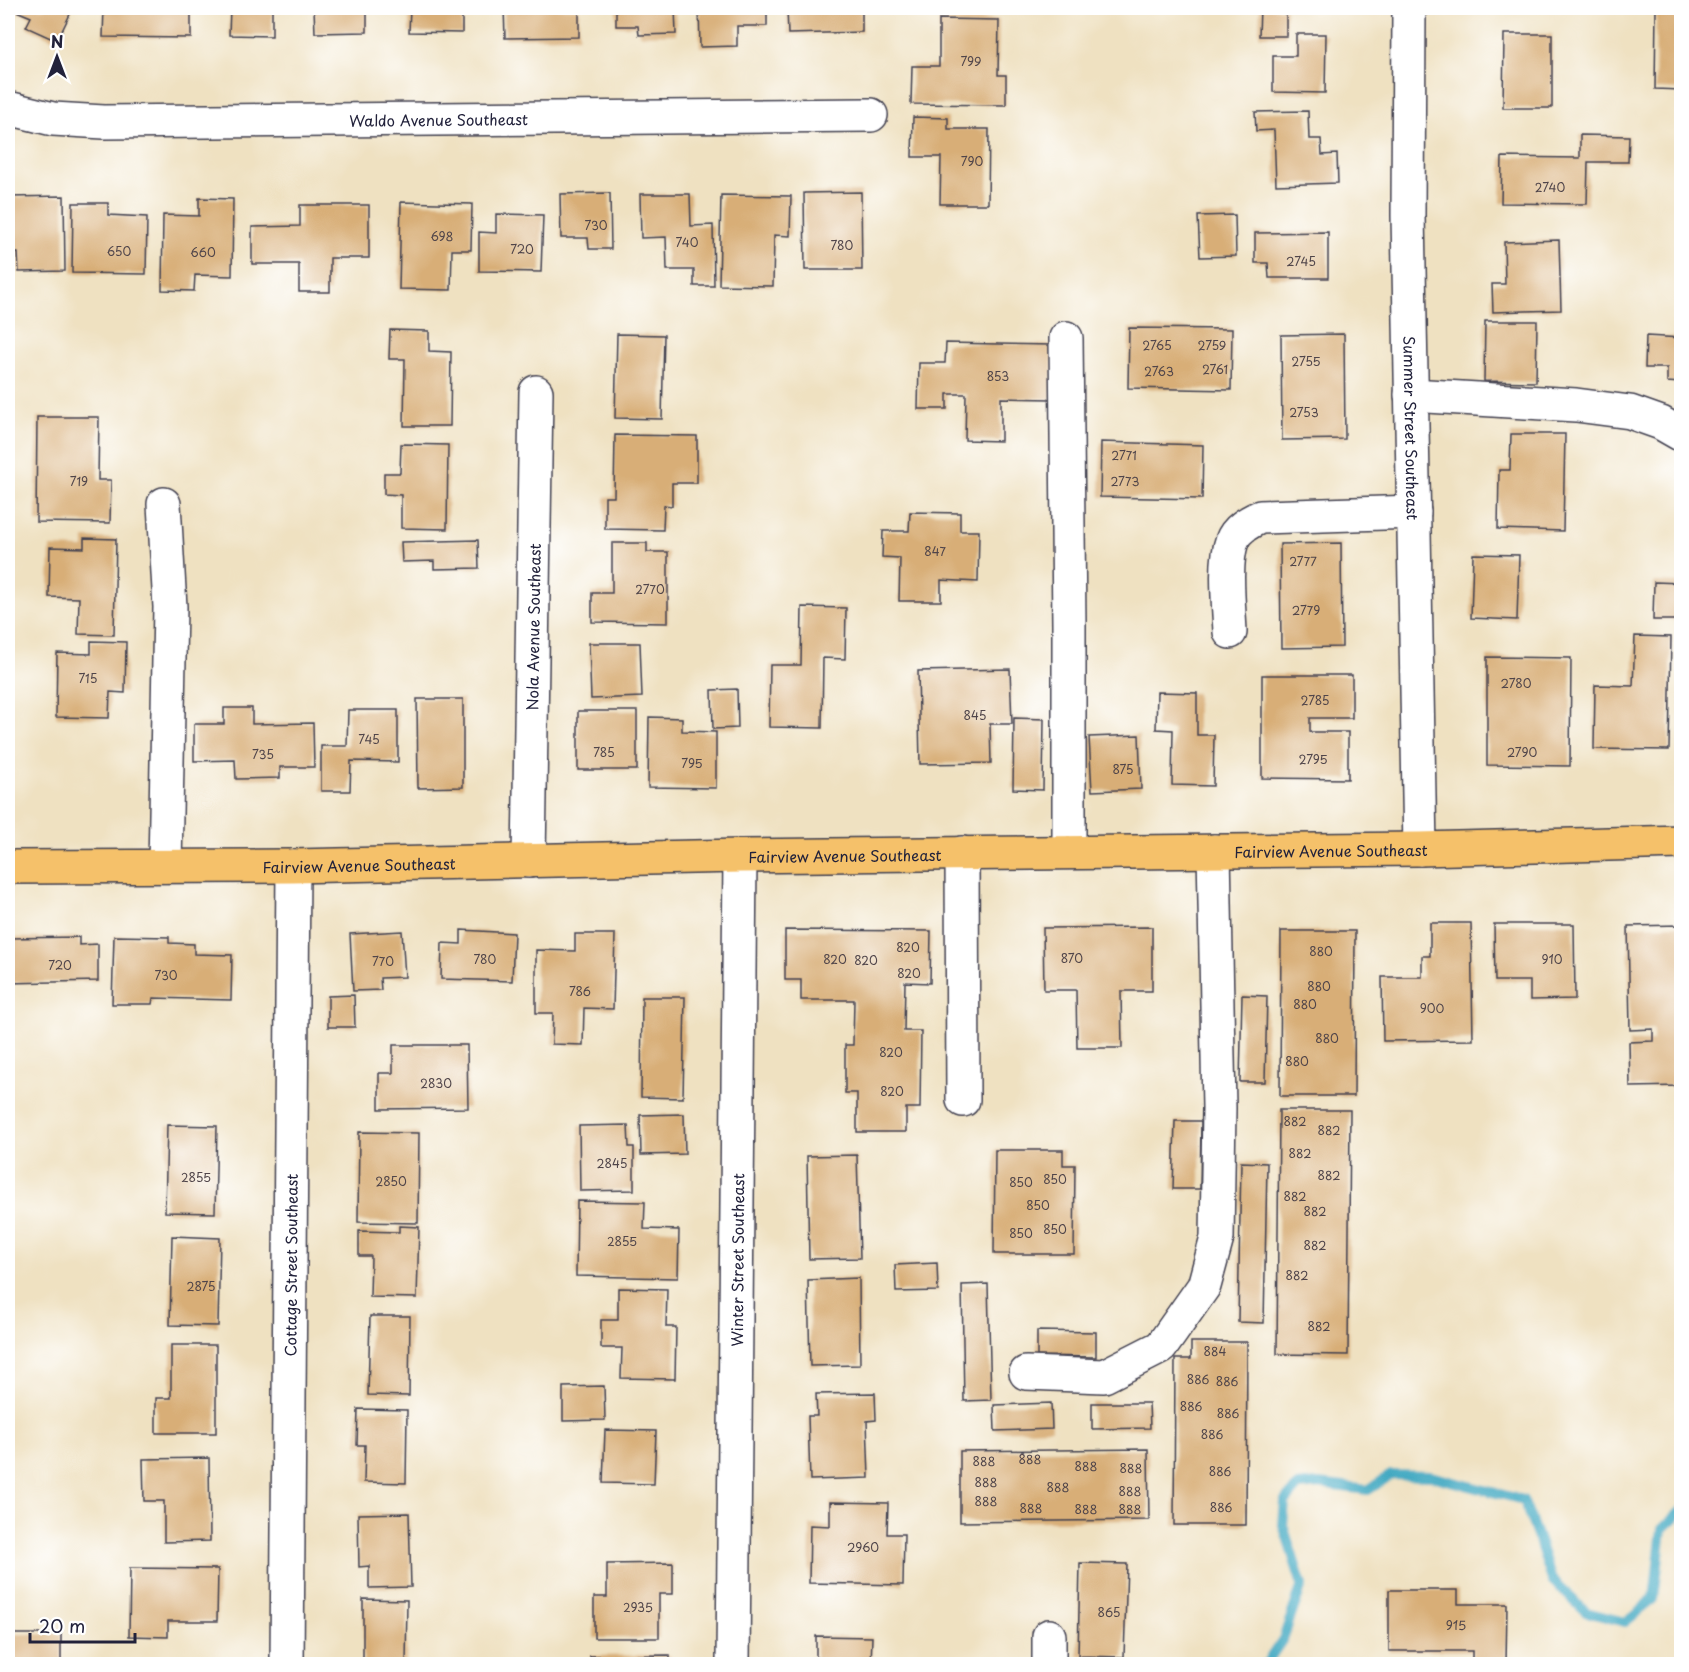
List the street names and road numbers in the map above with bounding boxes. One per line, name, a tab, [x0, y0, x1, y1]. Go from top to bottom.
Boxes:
street label: Waldo Avenue Southeast	[349, 107, 528, 131]
street label: Summer Street Southeast	[1399, 335, 1425, 520]
street label: Nola Avenue Southeast	[520, 543, 545, 711]
street label: Fairview Avenue Southeast	[1234, 837, 1428, 862]
street label: Fairview Avenue Southeast	[748, 842, 942, 867]
street label: Fairview Avenue Southeast	[262, 851, 456, 878]
street label: Cottage Street Southeast	[278, 1173, 302, 1357]
street label: Winter Street Southeast	[724, 1173, 749, 1347]

